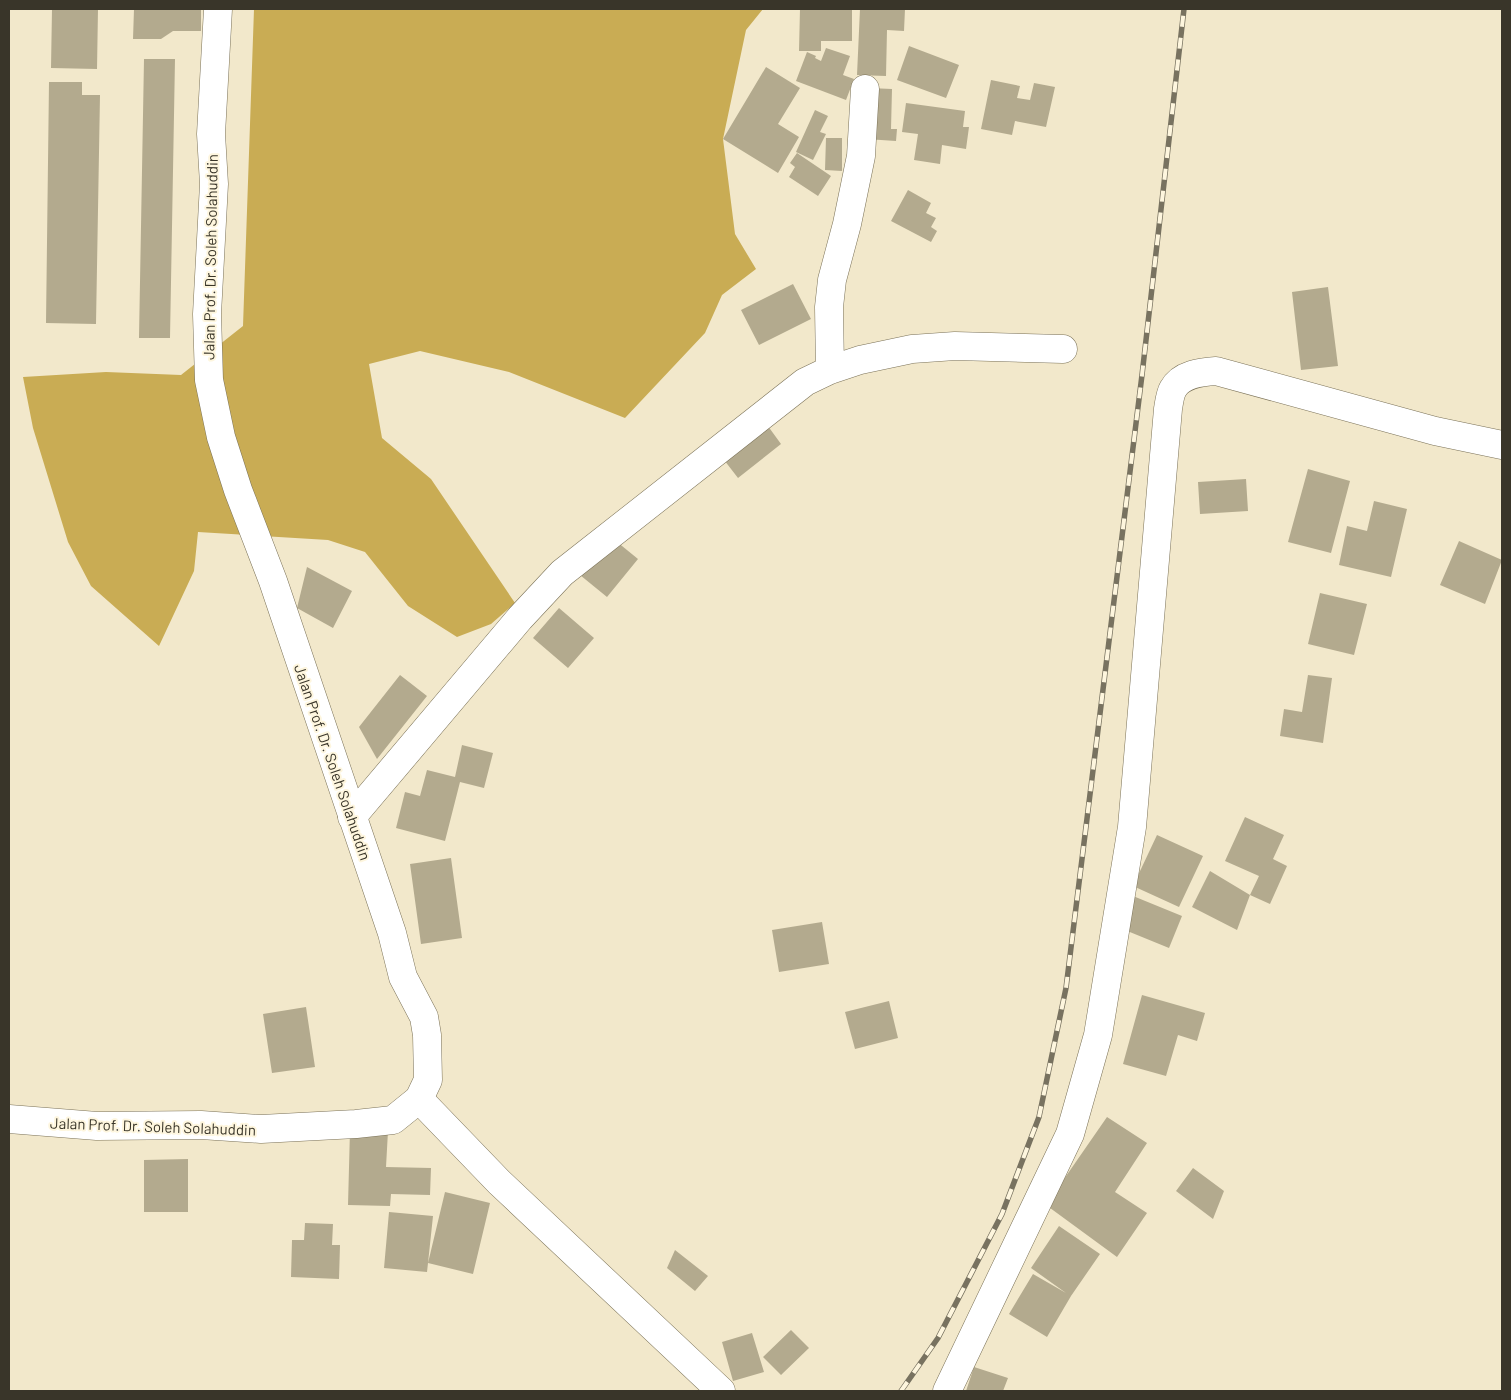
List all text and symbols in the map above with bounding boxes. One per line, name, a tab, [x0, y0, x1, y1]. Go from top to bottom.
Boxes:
street label: Jalan Prof. Dr. Soleh Solahuddin	[199, 154, 221, 360]
street label: Jalan Prof. Dr. Soleh Solahuddin	[291, 662, 375, 862]
street label: Jalan Prof. Dr. Soleh Solahuddin	[50, 1113, 256, 1139]

